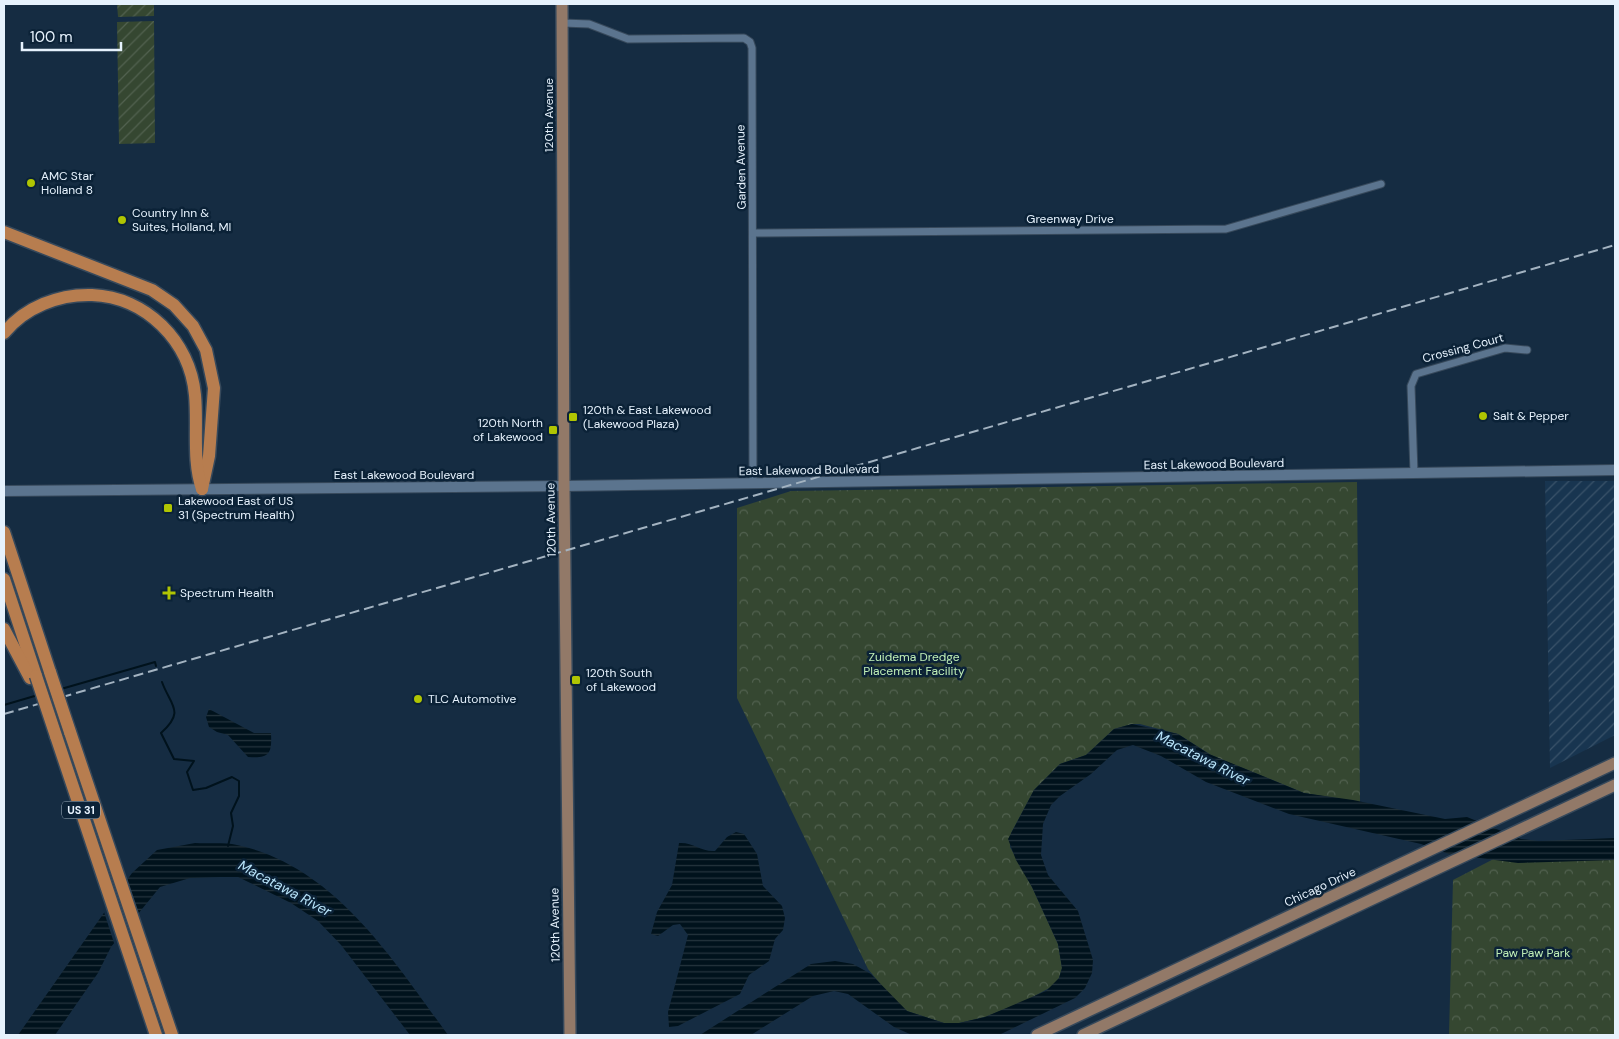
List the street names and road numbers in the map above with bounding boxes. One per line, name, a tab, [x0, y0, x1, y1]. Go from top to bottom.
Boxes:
street label: 120th Avenue	[541, 78, 557, 152]
street label: Garden Avenue	[732, 124, 750, 210]
street label: Greenway Drive	[1026, 211, 1114, 227]
street label: Crossing Court	[1421, 329, 1506, 367]
street label: East Lakewood Boulevard	[1144, 455, 1284, 473]
street label: East Lakewood Boulevard	[739, 461, 879, 479]
street label: East Lakewood Boulevard	[334, 467, 474, 483]
street label: 120th Avenue	[542, 483, 560, 557]
road number: US 31	[62, 802, 100, 818]
street label: Chicago Drive	[1282, 863, 1358, 911]
street label: 120th Avenue	[546, 888, 564, 962]

